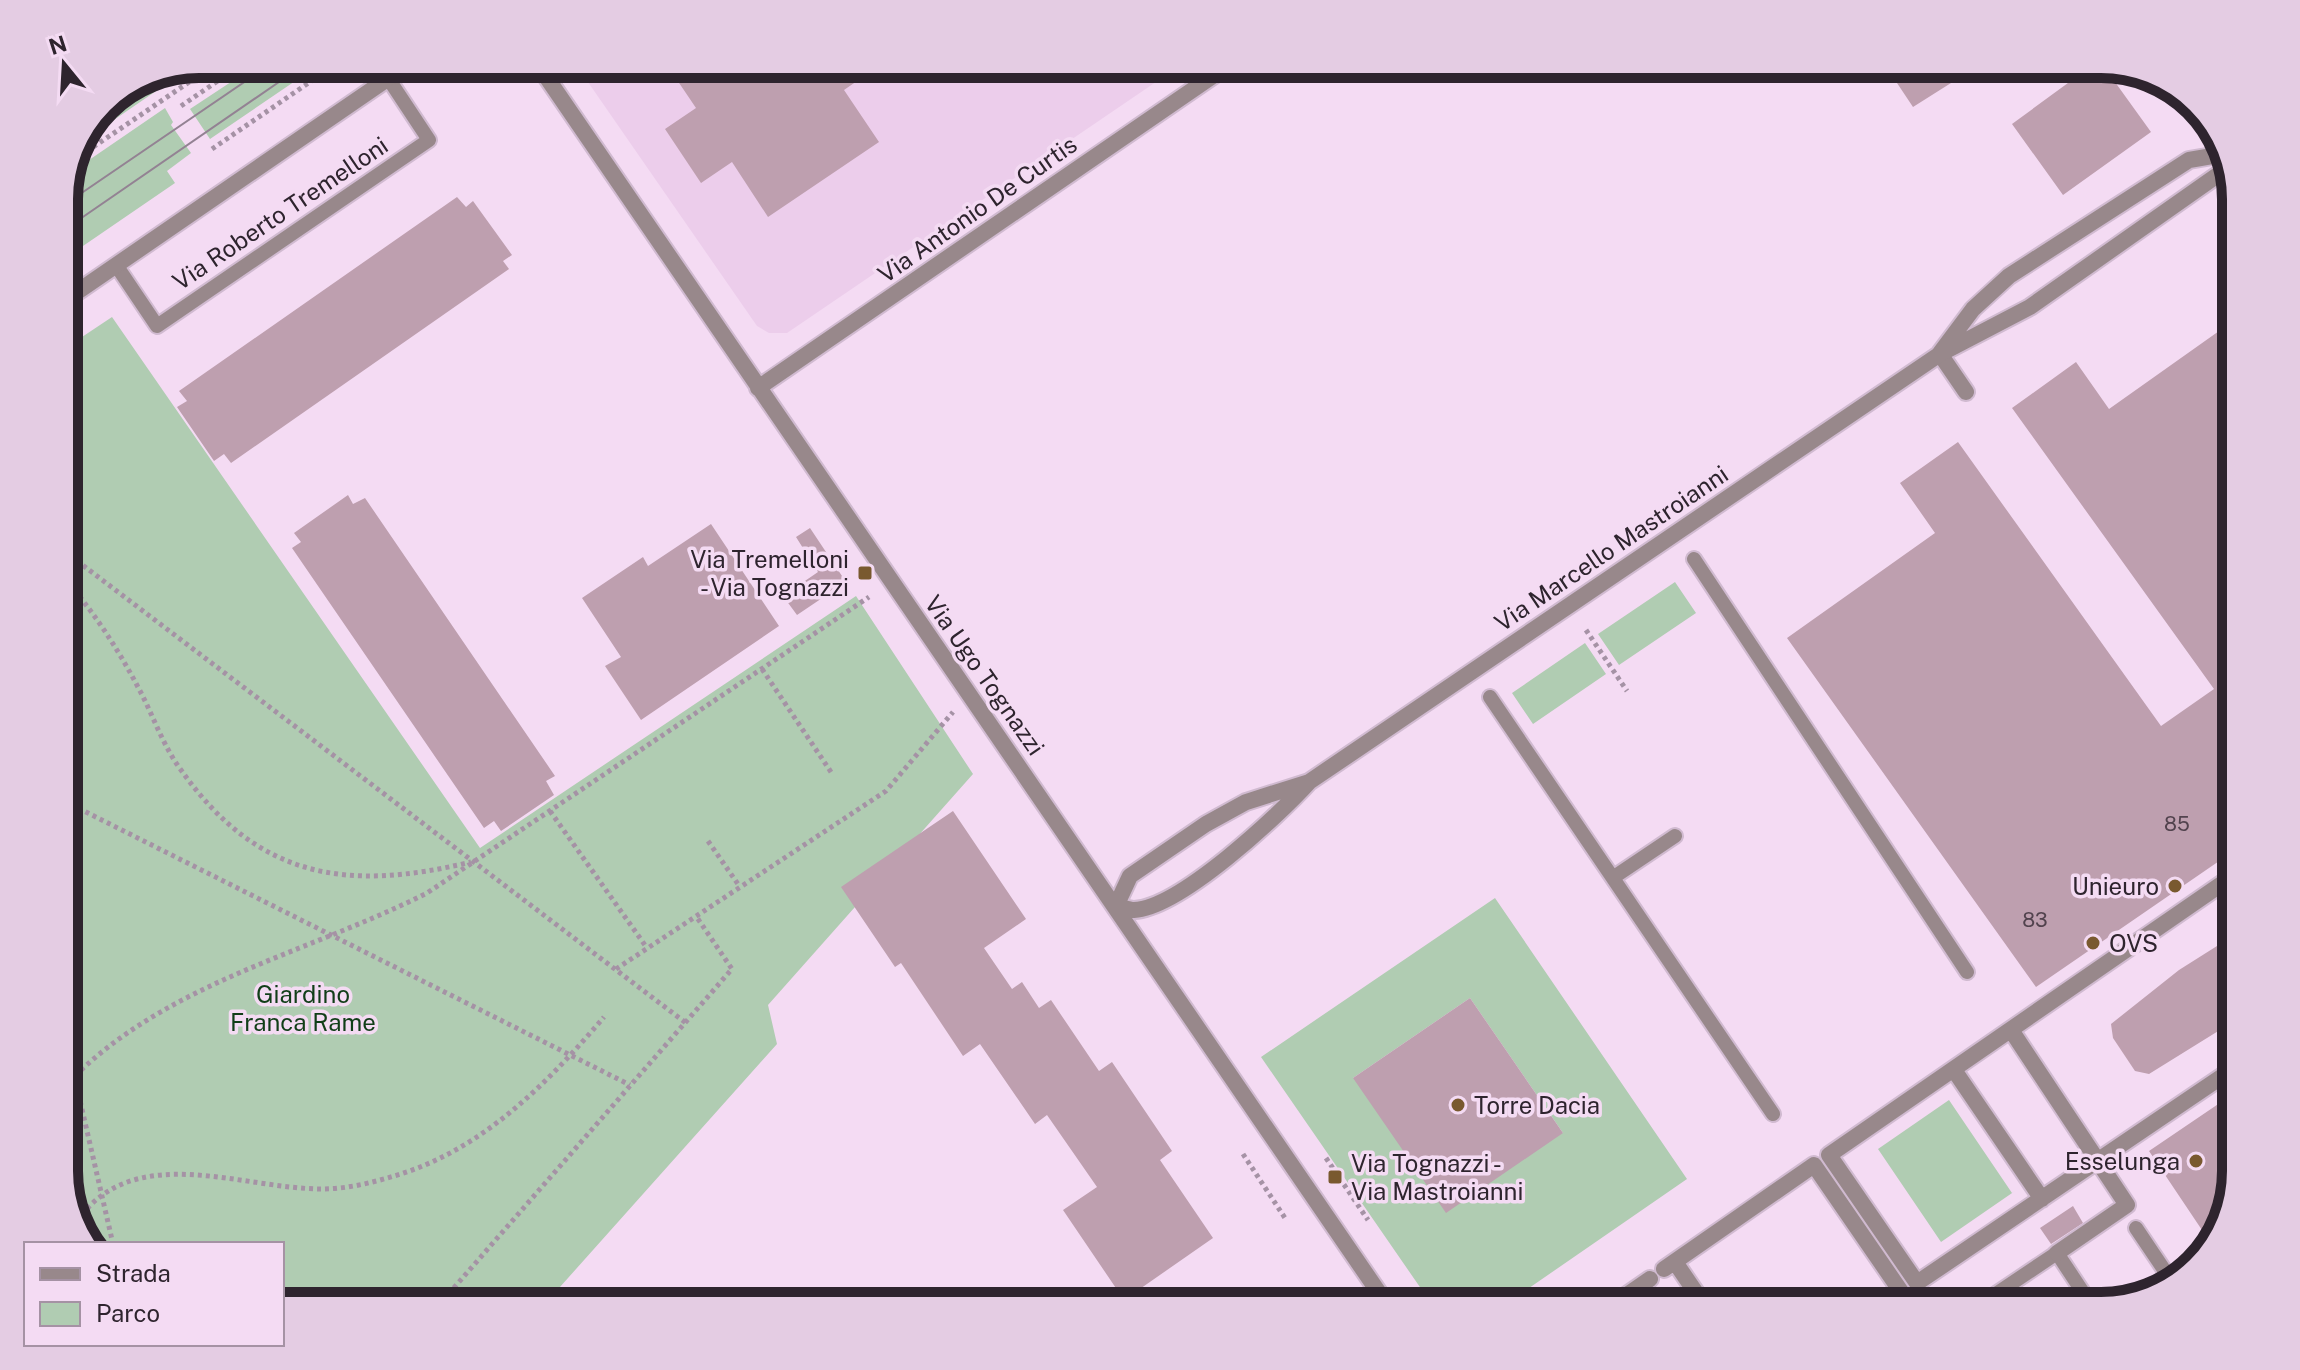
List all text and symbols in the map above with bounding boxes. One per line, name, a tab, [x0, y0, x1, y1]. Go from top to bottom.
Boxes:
north arrow	[24, 24, 104, 104]
text: N	[46, 30, 70, 60]
street label: Via Antonio De Curtis	[872, 130, 1082, 288]
street label: Via Roberto Tremelloni	[167, 131, 393, 295]
street label: Via Marcello Mastroianni	[1489, 459, 1733, 637]
place label: Via Tremelloni - Via Tognazzi	[690, 545, 849, 601]
marker: Via Tremelloni - Via Tognazzi	[856, 564, 874, 582]
street label: Via Ugo Tognazzi	[919, 590, 1051, 760]
house number: 85	[2164, 812, 2190, 836]
place label: Unieuro	[2072, 872, 2159, 900]
marker: Unieuro	[2166, 877, 2184, 895]
house number: 83	[2022, 908, 2048, 932]
place label: OVS	[2109, 929, 2158, 957]
marker: OVS	[2084, 934, 2102, 952]
park label: Giardino Franca Rame	[230, 980, 376, 1036]
place label: Torre Dacia	[1474, 1091, 1600, 1119]
marker: Torre Dacia	[1449, 1096, 1467, 1114]
place label: Esselunga	[2065, 1147, 2180, 1175]
place label: Via Tognazzi - Via Mastroianni	[1351, 1149, 1523, 1205]
marker: Esselunga	[2187, 1152, 2205, 1170]
marker: Via Tognazzi - Via Mastroianni	[1326, 1168, 1344, 1186]
legend	[24, 1242, 284, 1346]
text: Strada	[96, 1259, 171, 1287]
text: Parco	[96, 1299, 160, 1327]

